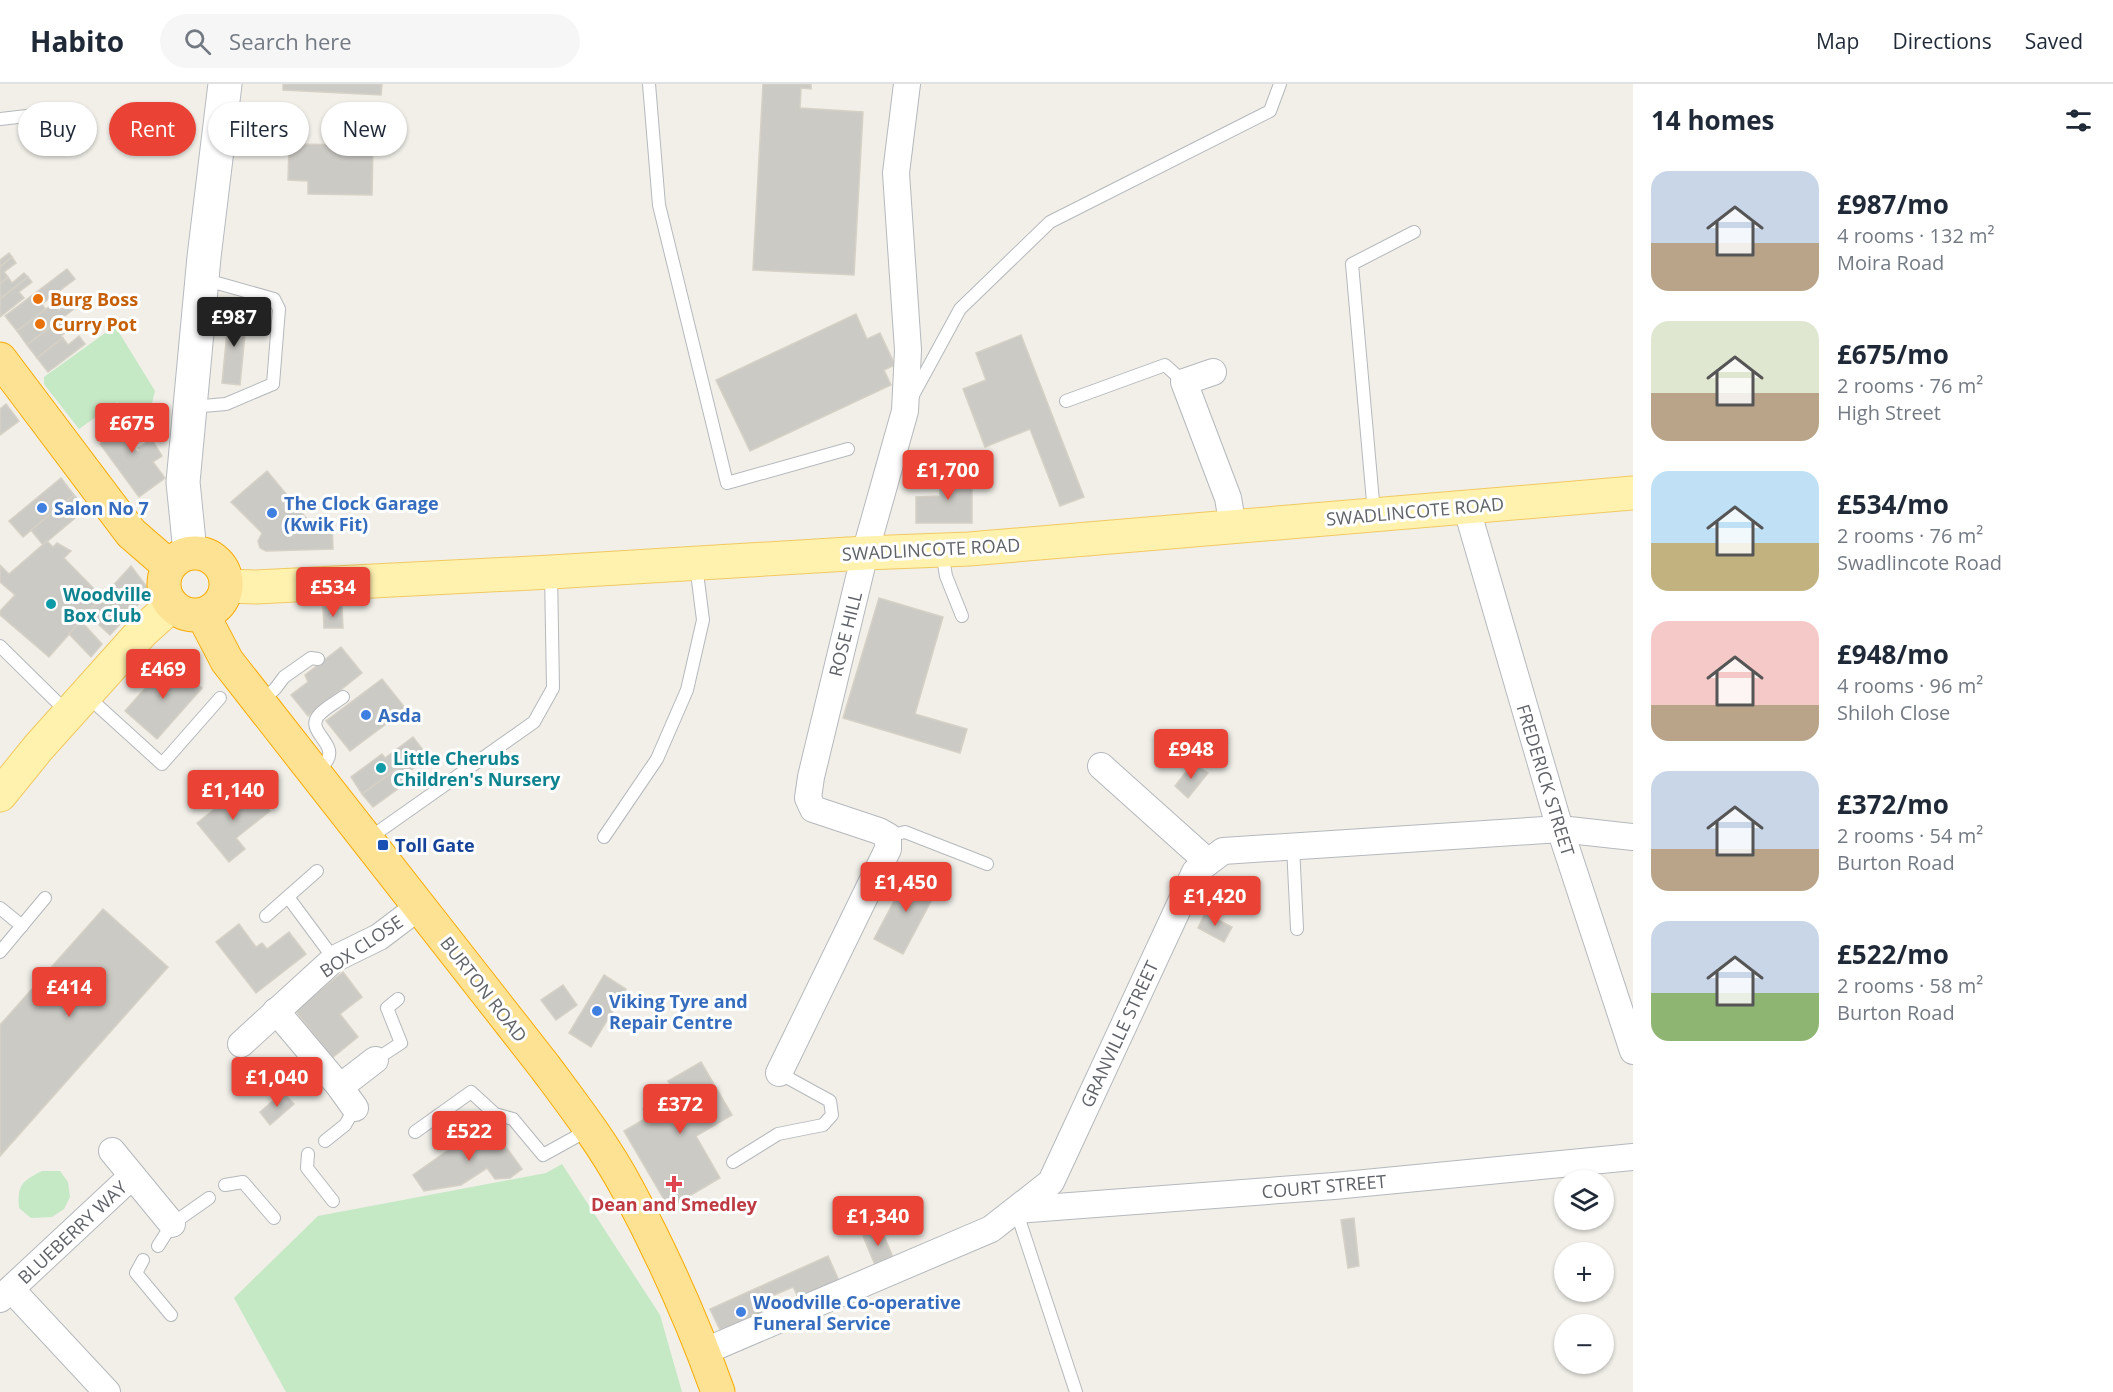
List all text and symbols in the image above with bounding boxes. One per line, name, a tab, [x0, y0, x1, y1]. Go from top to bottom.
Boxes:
search box	[160, 14, 580, 68]
text: Habito	[30, 22, 124, 60]
icon: search	[181, 25, 214, 58]
text: Search here	[229, 26, 352, 56]
text: Map	[1816, 27, 1859, 55]
text: Directions	[1892, 27, 1992, 55]
text: Saved	[2025, 27, 2083, 55]
chip: Buy	[18, 102, 97, 156]
chip: Rent	[109, 102, 196, 156]
chip: Filters	[208, 102, 309, 156]
chip: New	[321, 102, 407, 156]
text: 14 homes	[1651, 102, 1775, 138]
icon: filters	[2062, 104, 2095, 137]
text: £987/mo	[1837, 186, 1949, 222]
icon: home	[1699, 195, 1771, 267]
text: 4 rooms · 132 m²	[1837, 222, 1995, 249]
text: Moira Road	[1837, 249, 1944, 276]
place label: Burg Boss	[50, 287, 138, 311]
marker: Burg Boss	[31, 292, 45, 306]
pin: £987	[198, 297, 270, 348]
text: £987	[211, 303, 257, 330]
place label: Curry Pot	[52, 312, 137, 336]
marker: Curry Pot	[33, 317, 47, 331]
text: £675/mo	[1837, 336, 1949, 372]
icon: home	[1699, 345, 1771, 417]
text: 2 rooms · 76 m²	[1837, 372, 1983, 399]
text: High Street	[1837, 399, 1941, 426]
pin: £675	[96, 403, 168, 454]
text: £675	[109, 409, 155, 436]
pin: £1,700	[899, 450, 997, 501]
text: £1,700	[917, 456, 979, 483]
text: £534/mo	[1837, 486, 1949, 522]
place label: The Clock Garage (Kwik Fit)	[284, 491, 439, 536]
street label: SWADLINCOTE ROAD	[1325, 491, 1505, 531]
icon: home	[1699, 495, 1771, 567]
place label: Salon No 7	[54, 496, 149, 520]
marker: Salon No 7	[35, 501, 49, 515]
marker: The Clock Garage (Kwik Fit)	[265, 506, 279, 520]
text: 2 rooms · 76 m²	[1837, 522, 1983, 549]
street label: SWADLINCOTE ROAD	[841, 532, 1021, 566]
text: Swadlincote Road	[1837, 549, 2002, 576]
pin: £534	[297, 567, 369, 618]
text: £534	[310, 573, 356, 600]
place label: Woodville Box Club	[63, 582, 151, 627]
street label: ROSE HILL	[823, 589, 867, 679]
marker: Woodville Box Club	[44, 597, 58, 611]
text: £948/mo	[1837, 636, 1949, 672]
icon: home	[1699, 645, 1771, 717]
pin: £469	[127, 649, 199, 700]
text: £469	[140, 655, 186, 682]
text: 4 rooms · 96 m²	[1837, 672, 1983, 699]
text: Shiloh Close	[1837, 699, 1950, 726]
street label: FREDERICK STREET	[1512, 701, 1581, 859]
place label: Asda	[378, 703, 422, 727]
marker: Asda	[359, 708, 373, 722]
pin: £948	[1155, 729, 1227, 780]
text: £948	[1168, 735, 1214, 762]
place label: Little Cherubs Children's Nursery	[393, 746, 561, 791]
marker: Little Cherubs Children's Nursery	[374, 761, 388, 775]
pin: £1,140	[184, 770, 282, 821]
text: £1,140	[202, 776, 264, 803]
text: £372/mo	[1837, 786, 1949, 822]
icon: home	[1699, 795, 1771, 867]
text: 2 rooms · 54 m²	[1837, 822, 1983, 849]
place label: Toll Gate	[395, 833, 475, 857]
marker: Toll Gate	[376, 838, 390, 852]
text: Burton Road	[1837, 849, 1955, 876]
pin: £1,450	[857, 862, 955, 913]
text: £1,450	[875, 868, 937, 895]
pin: £1,420	[1166, 876, 1264, 927]
text: £1,420	[1184, 882, 1246, 909]
street label: BOX CLOSE	[315, 909, 407, 983]
street label: BURTON ROAD	[435, 931, 533, 1047]
text: £522/mo	[1837, 936, 1949, 972]
icon: home	[1699, 945, 1771, 1017]
street label: GRANVILLE STREET	[1074, 957, 1164, 1111]
pin: £414	[33, 967, 105, 1018]
text: 2 rooms · 58 m²	[1837, 972, 1983, 999]
text: £414	[46, 973, 92, 1000]
place label: Viking Tyre and Repair Centre	[609, 989, 748, 1034]
text: Burton Road	[1837, 999, 1955, 1026]
marker: Viking Tyre and Repair Centre	[590, 1004, 604, 1018]
pin: £1,040	[228, 1057, 326, 1108]
text: £1,040	[246, 1063, 308, 1090]
pin: £372	[644, 1084, 716, 1135]
text: £372	[657, 1090, 703, 1117]
pin: £522	[433, 1111, 505, 1162]
text: £522	[446, 1117, 492, 1144]
street label: COURT STREET	[1261, 1169, 1387, 1203]
map controls	[1554, 1170, 1614, 1374]
button: layers	[1554, 1170, 1614, 1230]
street label: BLUEBERRY WAY	[12, 1175, 132, 1289]
marker: Dean and Smedley	[667, 1177, 681, 1191]
place label: Dean and Smedley	[591, 1192, 758, 1216]
pin: £1,340	[829, 1196, 927, 1247]
text: £1,340	[847, 1202, 909, 1229]
button: +	[1554, 1242, 1614, 1302]
place label: Woodville Co-operative Funeral Service	[753, 1290, 961, 1335]
marker: Woodville Co-operative Funeral Service	[734, 1305, 748, 1319]
button: −	[1554, 1314, 1614, 1374]

